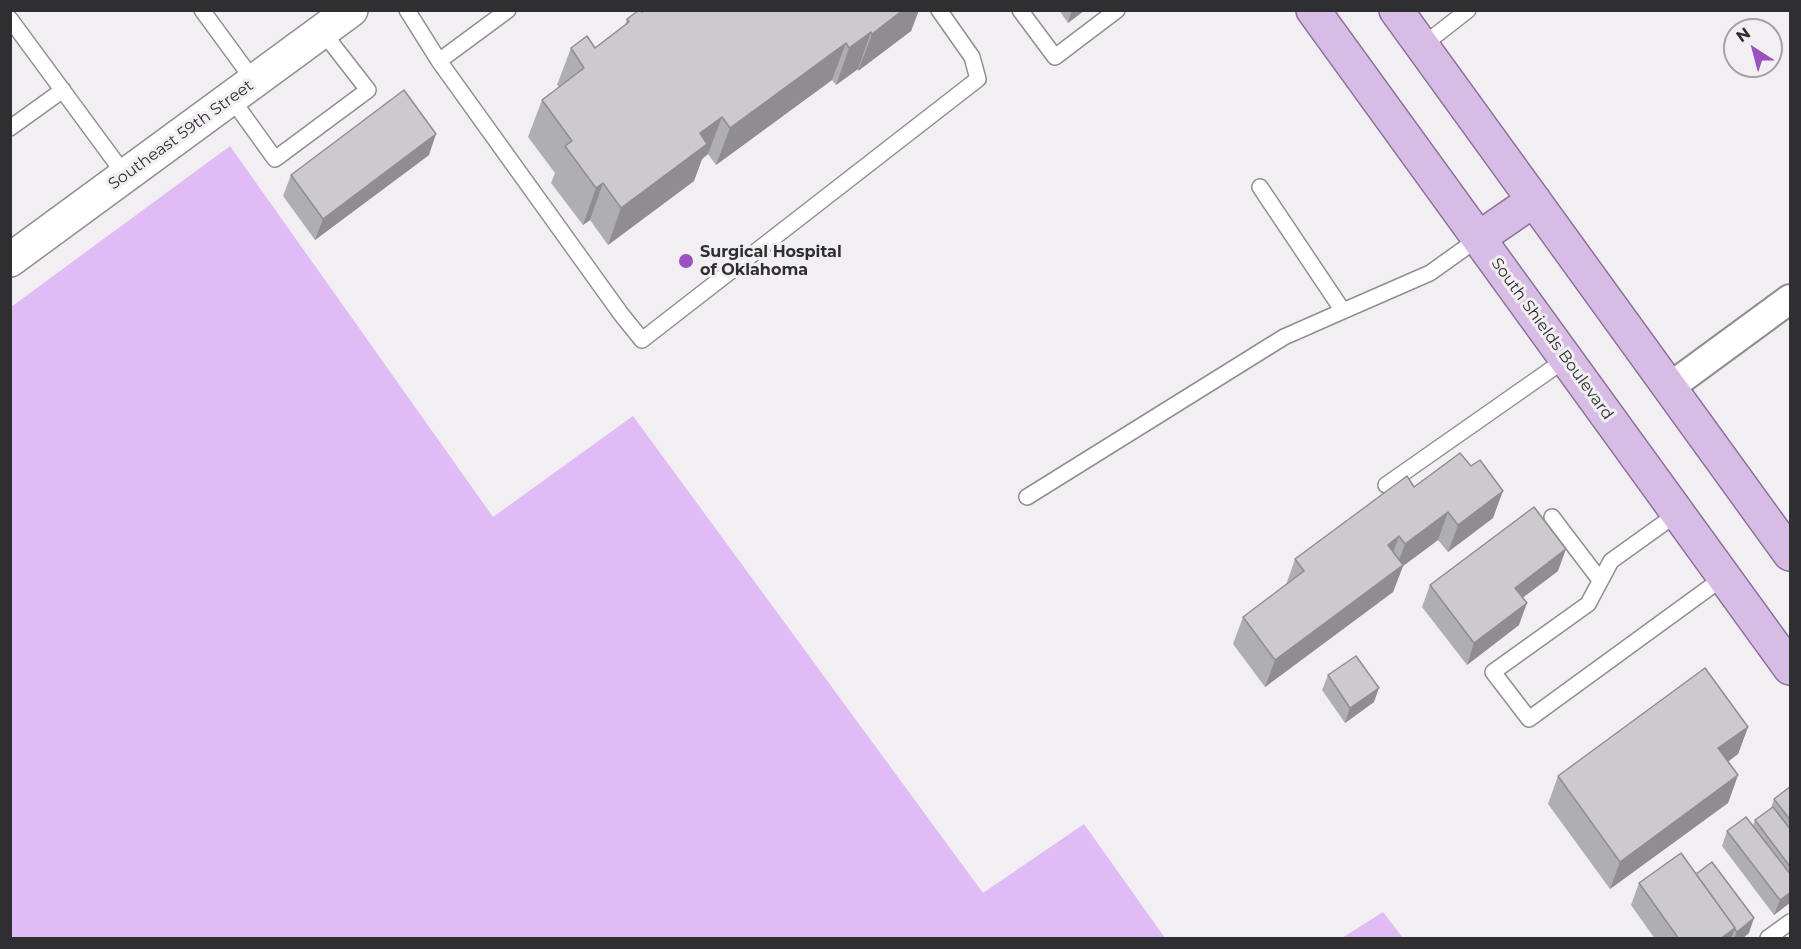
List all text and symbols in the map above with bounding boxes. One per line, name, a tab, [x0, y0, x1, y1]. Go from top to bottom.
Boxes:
north arrow	[1723, 18, 1783, 78]
text: N	[1732, 23, 1754, 46]
street label: Southeast 59th Street	[105, 76, 257, 194]
place label: Surgical Hospital of Oklahoma	[700, 242, 842, 280]
marker: Surgical Hospital of Oklahoma	[677, 252, 695, 270]
street label: South Shields Boulevard	[1487, 254, 1617, 424]

